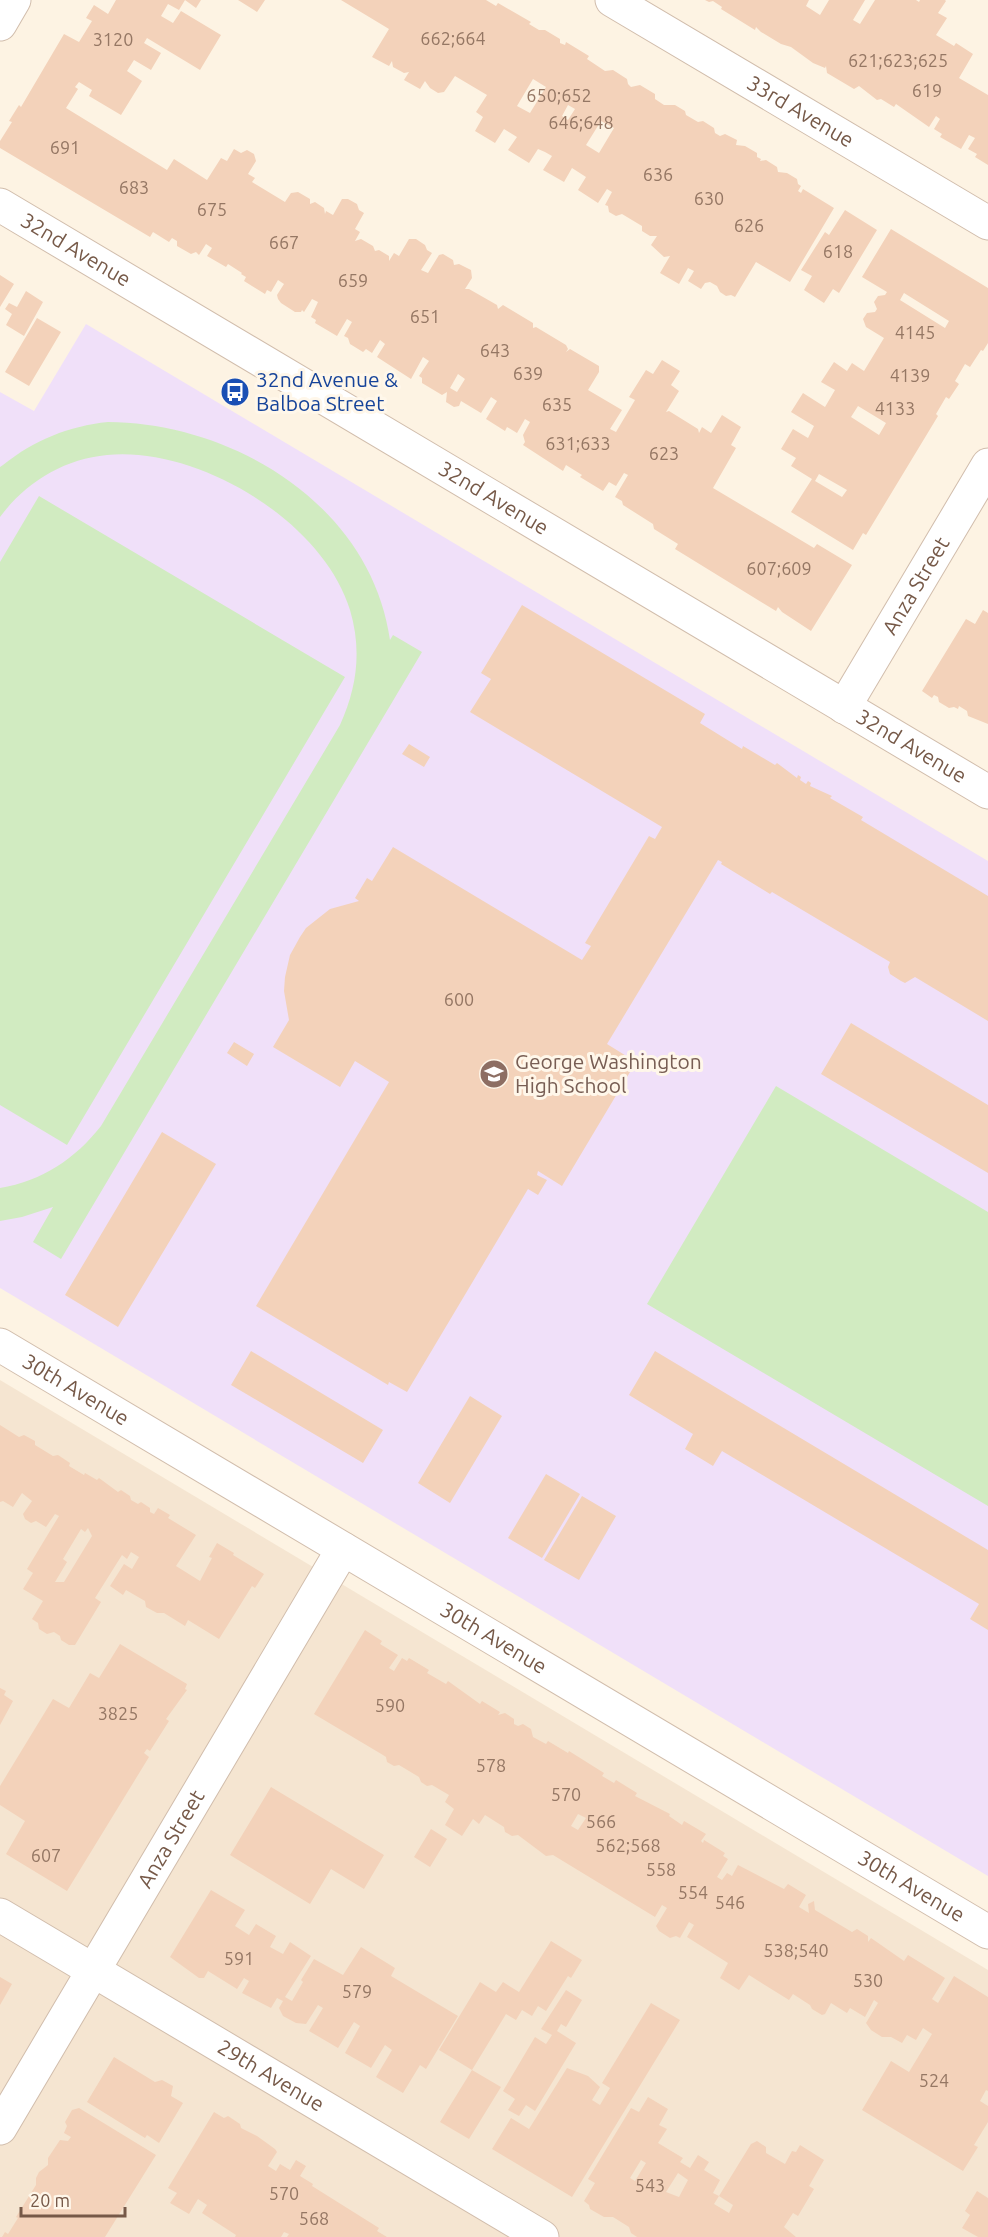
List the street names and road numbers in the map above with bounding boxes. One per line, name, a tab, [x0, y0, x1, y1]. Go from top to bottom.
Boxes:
street label: 33rd Avenue	[743, 70, 858, 152]
street label: 32nd Avenue	[17, 207, 135, 291]
street label: 32nd Avenue	[435, 455, 553, 539]
street label: Anza Street	[877, 532, 954, 639]
street label: 32nd Avenue	[853, 704, 971, 787]
street label: 30th Avenue	[19, 1348, 134, 1430]
street label: 30th Avenue	[436, 1596, 552, 1678]
street label: Anza Street	[132, 1785, 209, 1892]
street label: 30th Avenue	[854, 1845, 969, 1926]
street label: 29th Avenue	[214, 2034, 329, 2116]

